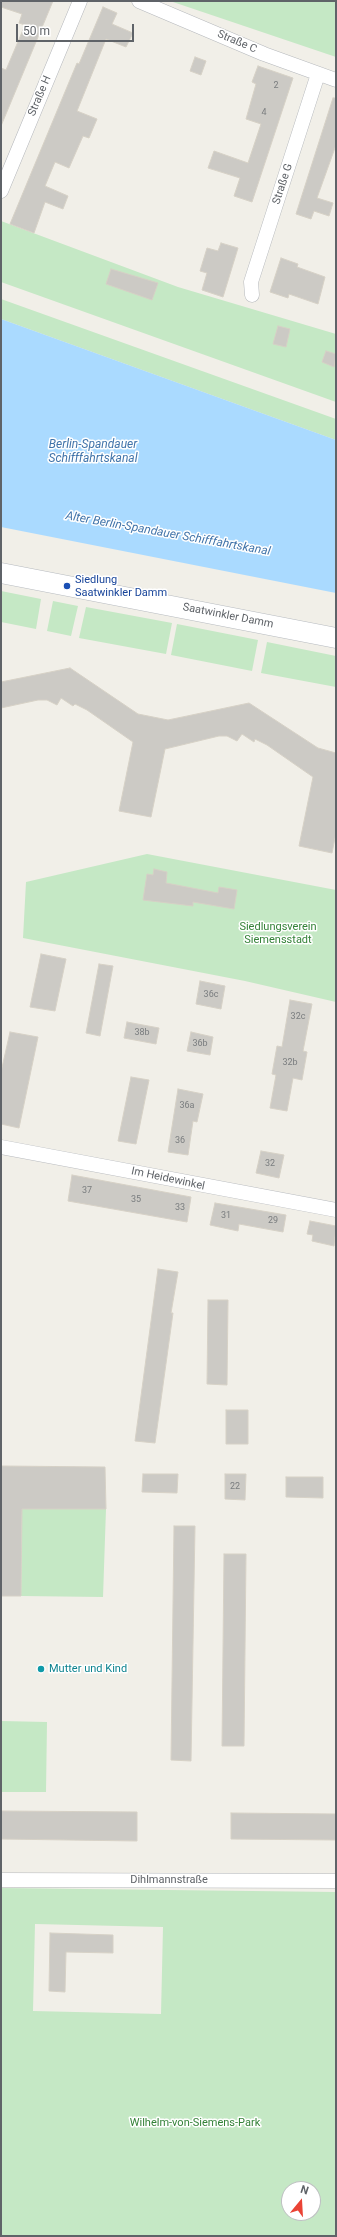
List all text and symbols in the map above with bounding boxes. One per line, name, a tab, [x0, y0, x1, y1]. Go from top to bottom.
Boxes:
scale bar	[18, 16, 136, 42]
text: 50 m	[23, 24, 50, 38]
street label: Straße C	[215, 28, 259, 56]
street label: Straße H	[26, 74, 54, 118]
house number: 2	[273, 81, 279, 91]
house number: 4	[261, 108, 267, 118]
street label: Straße G	[270, 162, 296, 206]
water label: Berlin-Spandauer Schifffahrtskanal	[48, 438, 138, 466]
water label: Alter Berlin-Spandauer Schifffahrtskanal	[65, 509, 271, 559]
place label: Siedlung Saatwinkler Damm	[75, 573, 167, 599]
marker: Siedlung Saatwinkler Damm	[62, 581, 72, 591]
street label: Saatwinkler Damm	[182, 601, 274, 631]
park label: Siedlungsverein Siemensstadt	[239, 920, 317, 946]
house number: 36c	[204, 990, 218, 1000]
house number: 32c	[291, 1012, 305, 1022]
house number: 38b	[134, 1028, 150, 1038]
house number: 36b	[192, 1039, 208, 1049]
house number: 32b	[282, 1058, 298, 1068]
house number: 36a	[179, 1101, 195, 1111]
house number: 36	[175, 1136, 185, 1146]
house number: 32	[265, 1159, 275, 1169]
street label: Im Heidewinkel	[130, 1165, 206, 1193]
house number: 37	[82, 1186, 92, 1196]
house number: 35	[131, 1195, 141, 1205]
house number: 33	[175, 1203, 185, 1213]
house number: 31	[221, 1211, 231, 1221]
house number: 29	[268, 1216, 278, 1226]
house number: 22	[230, 1482, 240, 1492]
place label: Mutter und Kind	[49, 1662, 127, 1676]
marker: Mutter und Kind	[36, 1664, 46, 1674]
street label: Dihlmannstraße	[130, 1873, 208, 1887]
park label: Wilhelm-von-Siemens-Park	[130, 2116, 260, 2130]
north arrow	[281, 2181, 321, 2221]
text: N	[299, 2183, 310, 2197]

